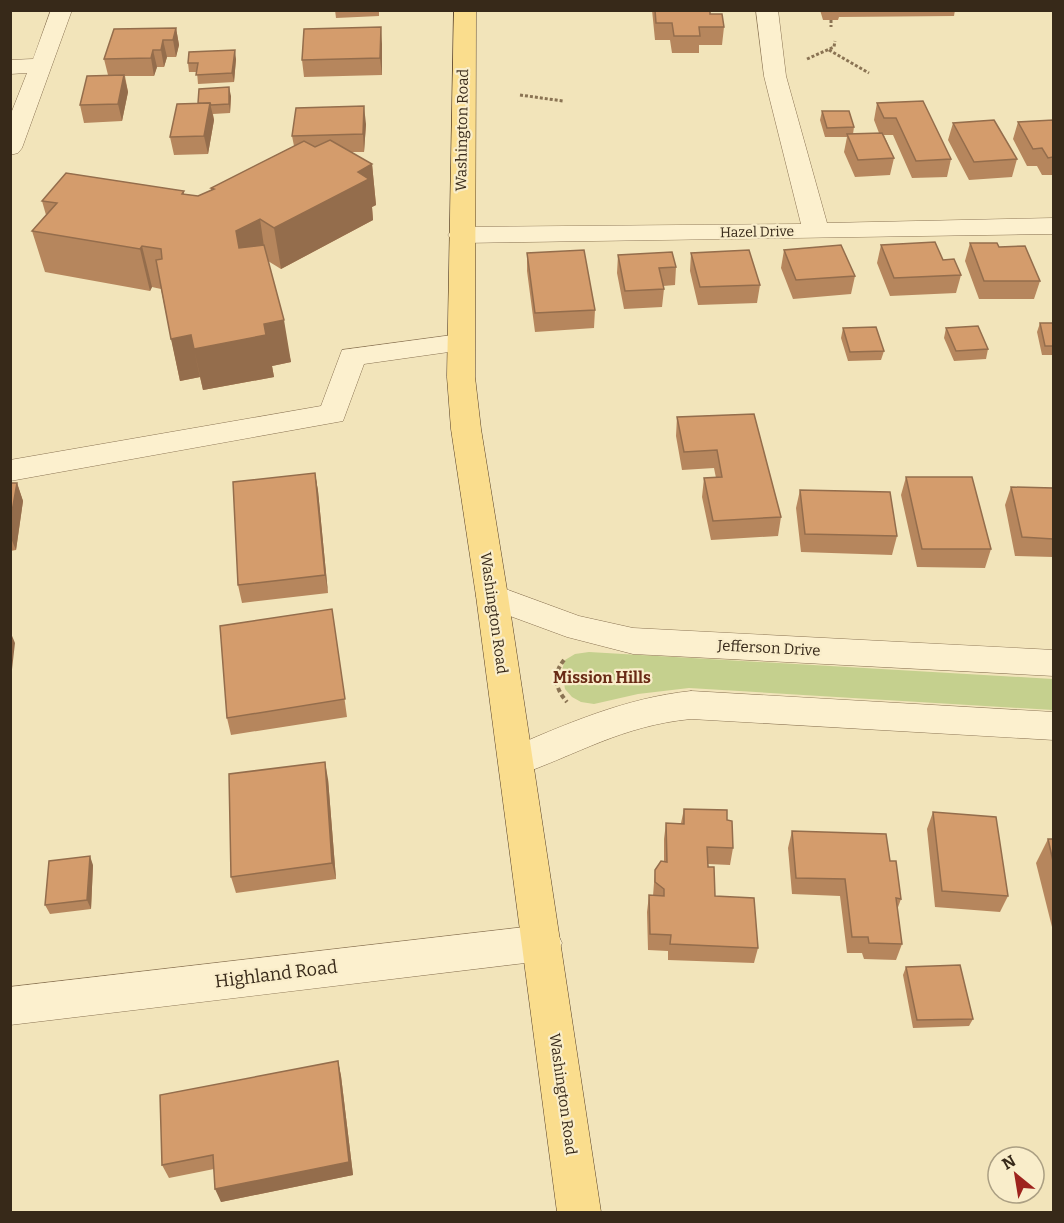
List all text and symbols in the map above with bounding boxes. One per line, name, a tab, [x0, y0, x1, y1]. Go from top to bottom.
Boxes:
street label: Washington Road	[452, 68, 472, 191]
street label: Hazel Drive	[720, 223, 794, 241]
street label: Washington Road	[477, 551, 511, 675]
street label: Jefferson Drive	[716, 636, 821, 660]
district label: Mission Hills	[553, 668, 651, 687]
street label: Highland Road	[213, 956, 339, 992]
street label: Washington Road	[546, 1032, 580, 1156]
north arrow	[986, 1145, 1046, 1205]
text: N	[999, 1151, 1019, 1174]

